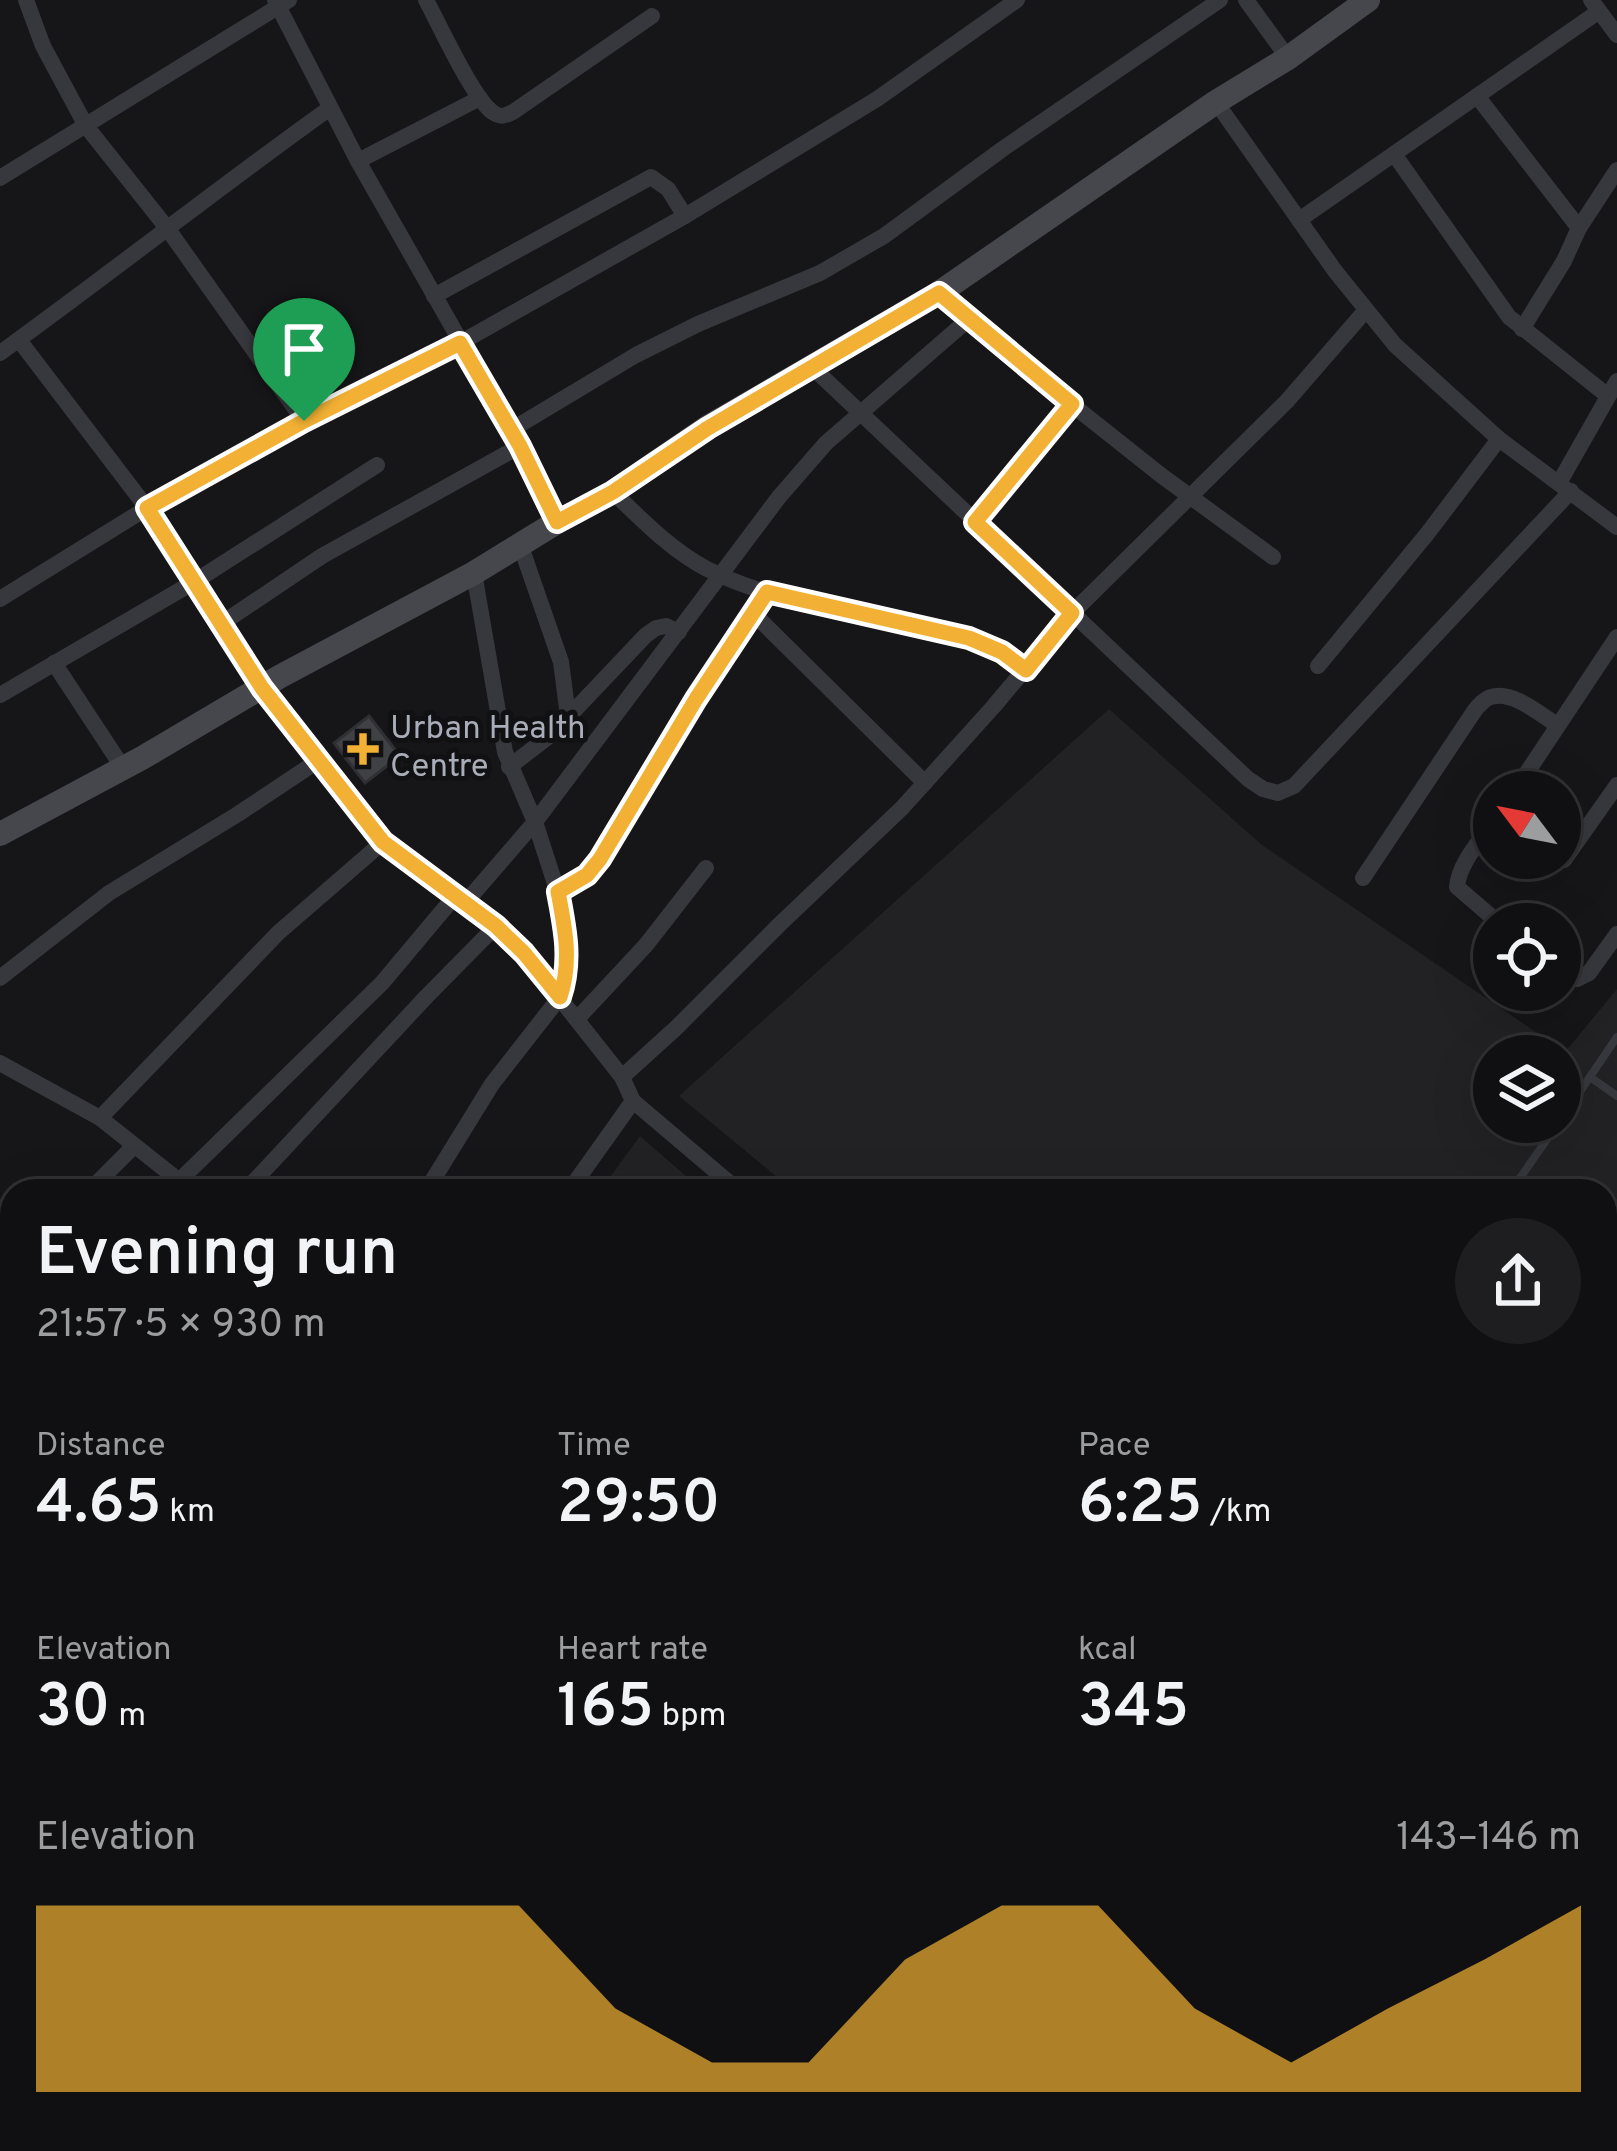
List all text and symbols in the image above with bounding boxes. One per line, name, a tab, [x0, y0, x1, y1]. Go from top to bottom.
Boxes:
pin	[253, 298, 355, 421]
icon: arrive	[271, 316, 337, 382]
place label: Urban Health Centre	[390, 709, 586, 789]
marker: Urban Health Centre	[347, 733, 379, 765]
north arrow	[1473, 771, 1581, 879]
map controls	[1473, 771, 1581, 1143]
button: locate	[1473, 903, 1581, 1011]
button: layers	[1473, 1035, 1581, 1143]
text: Evening run	[36, 1215, 398, 1298]
button: share	[1455, 1218, 1581, 1344]
text: 21:57 · 5 × 930 m	[36, 1302, 325, 1351]
text: Distance	[36, 1426, 166, 1468]
text: Time	[557, 1426, 631, 1468]
text: Pace	[1078, 1426, 1151, 1468]
text: 4.65	[36, 1468, 162, 1544]
text: 29:50	[557, 1468, 720, 1544]
text: 6:25	[1078, 1468, 1202, 1544]
text: km	[162, 1492, 215, 1534]
text: /km	[1202, 1492, 1272, 1534]
text: Elevation	[36, 1630, 172, 1672]
text: Heart rate	[557, 1630, 708, 1672]
text: kcal	[1078, 1630, 1137, 1672]
text: 30	[36, 1672, 110, 1748]
text: 165	[557, 1672, 654, 1748]
text: 345	[1078, 1672, 1189, 1748]
text: m	[110, 1696, 146, 1738]
text: bpm	[654, 1696, 726, 1738]
text: Elevation	[36, 1815, 196, 1864]
text: 143–146 m	[1396, 1815, 1581, 1864]

